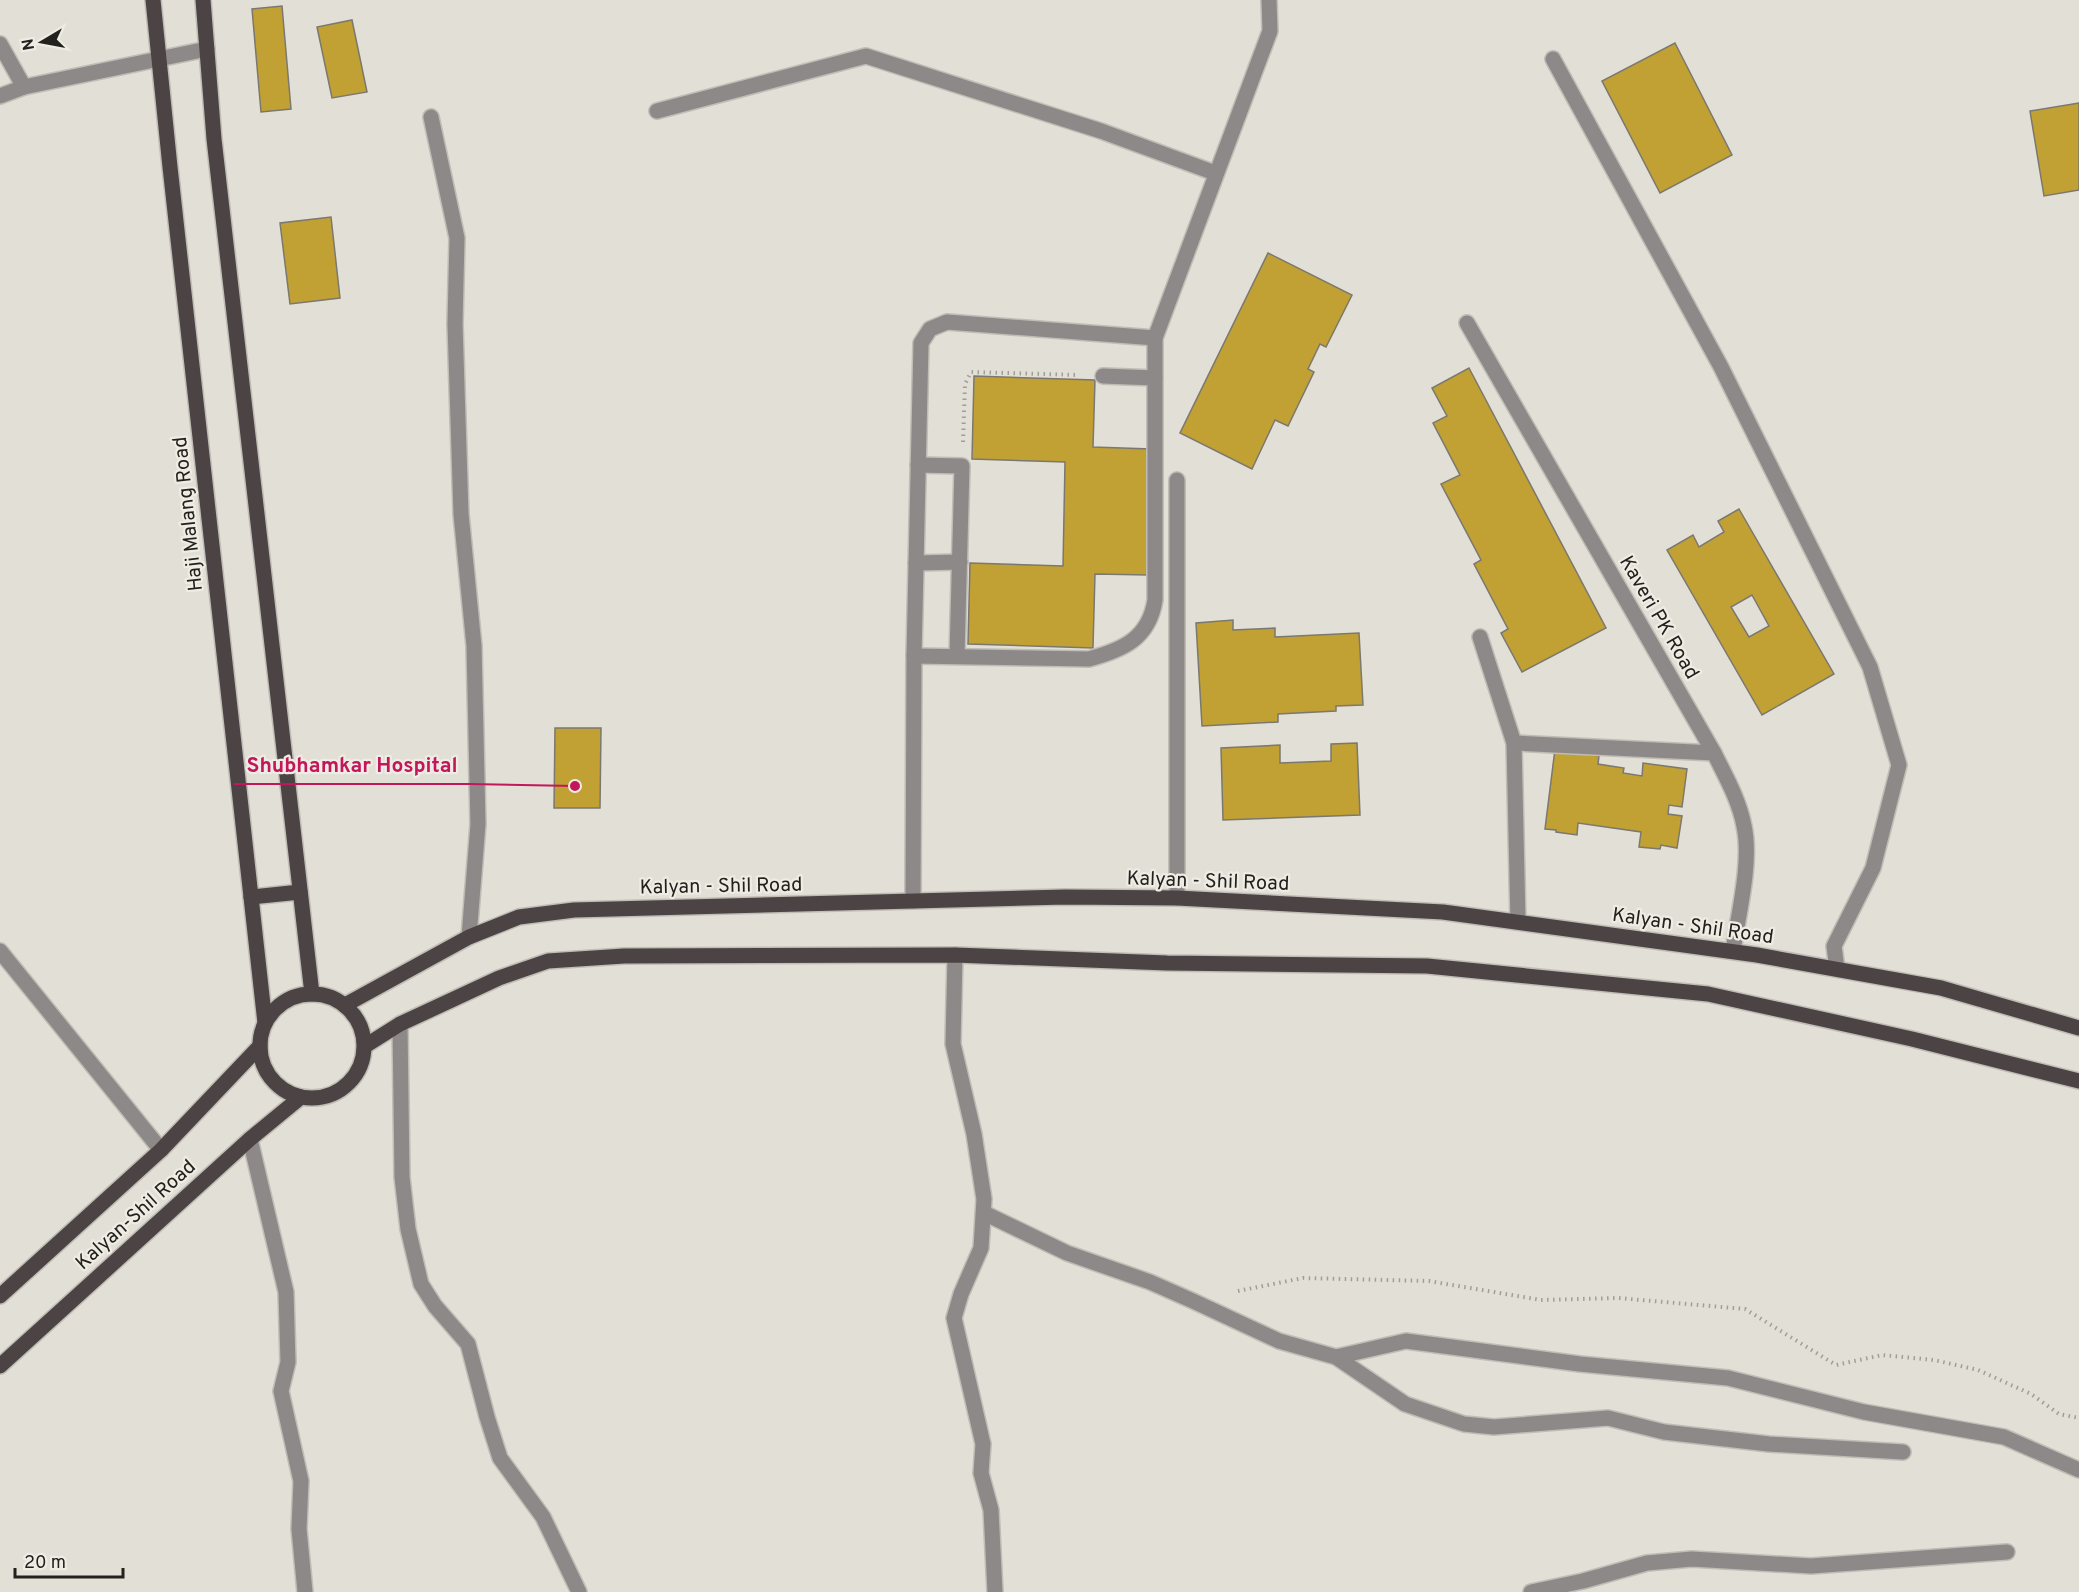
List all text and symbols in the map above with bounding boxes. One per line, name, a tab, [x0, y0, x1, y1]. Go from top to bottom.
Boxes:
north arrow	[12, 12, 72, 72]
text: N	[18, 37, 40, 52]
street label: Haji Malang Road	[168, 435, 210, 592]
street label: Kaveri PK Road	[1612, 551, 1704, 685]
callout: Shubhamkar Hospital	[234, 745, 469, 784]
text: Shubhamkar Hospital	[247, 753, 458, 780]
street label: Kalyan - Shil Road	[1126, 866, 1290, 898]
street label: Kalyan - Shil Road	[639, 873, 803, 901]
street label: Kalyan - Shil Road	[1610, 903, 1775, 951]
street label: Kalyan-Shil Road	[71, 1155, 202, 1276]
scale bar	[15, 1541, 123, 1579]
text: 20 m	[24, 1552, 66, 1575]

